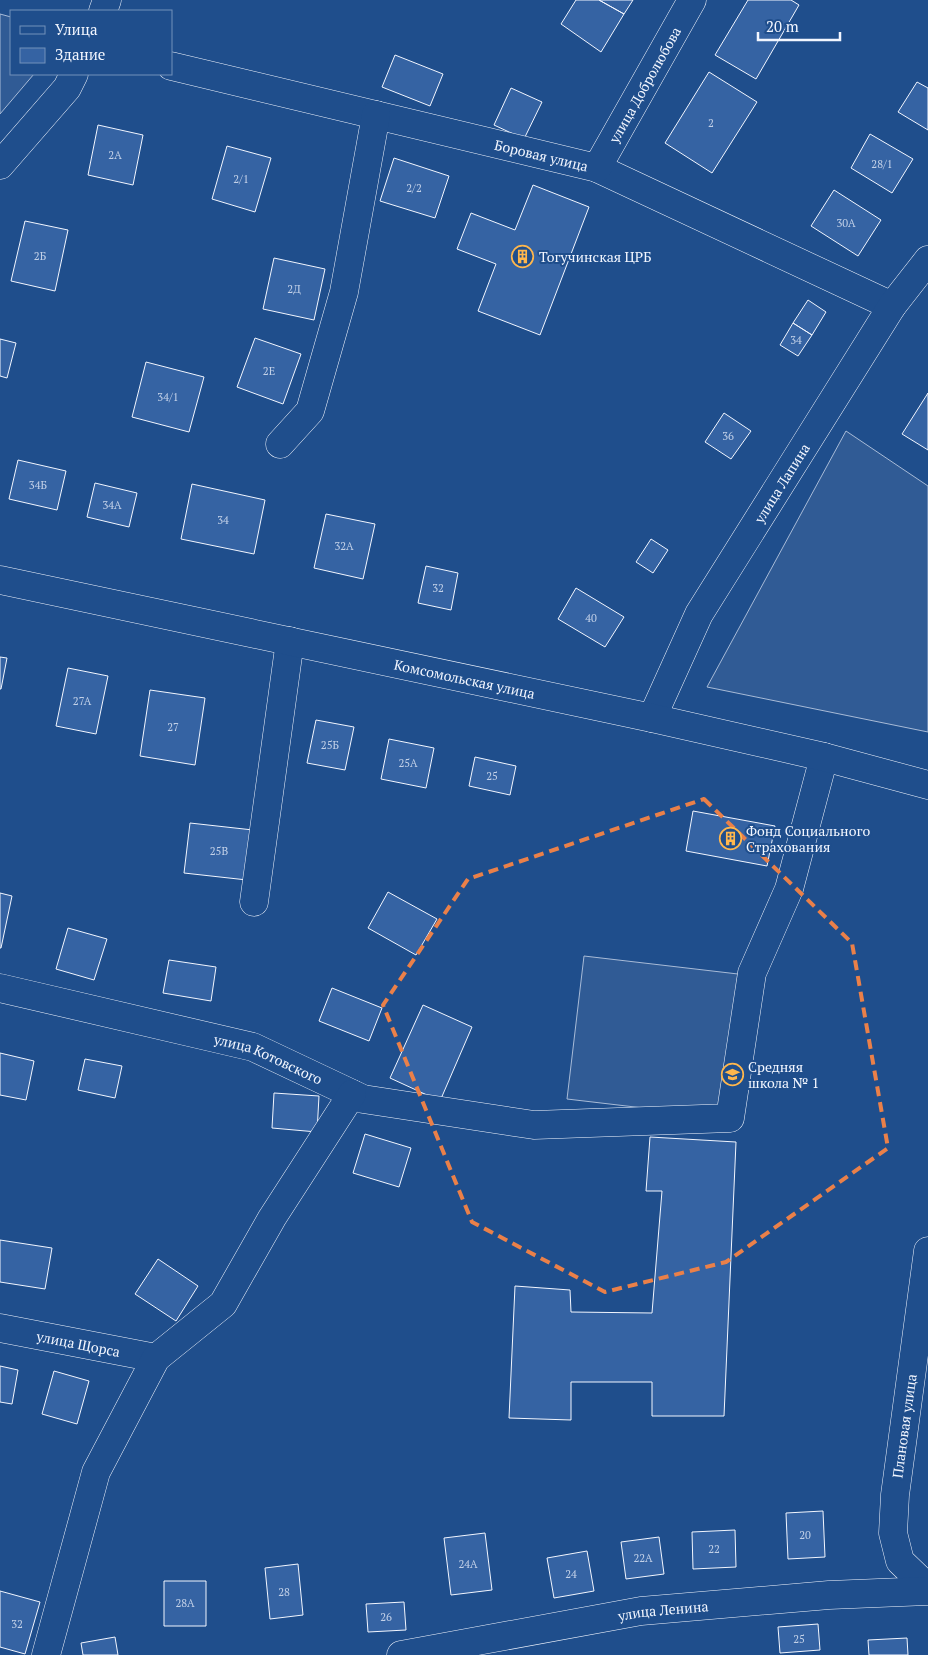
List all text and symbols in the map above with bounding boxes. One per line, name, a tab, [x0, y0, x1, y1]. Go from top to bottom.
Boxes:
legend	[10, 10, 172, 75]
scale bar	[758, 10, 840, 42]
text: 20 m	[766, 16, 799, 36]
text: Улица	[55, 19, 98, 39]
street label: улица Добролюбова	[603, 23, 685, 147]
text: Здание	[55, 44, 105, 64]
house number: 2	[708, 116, 714, 130]
street label: Боровая улица	[493, 134, 590, 175]
house number: 2А	[108, 148, 122, 162]
house number: 28/1	[871, 157, 893, 171]
house number: 2/1	[233, 172, 249, 186]
house number: 2/2	[406, 181, 422, 195]
house number: 30А	[836, 216, 856, 230]
building icon: Тогучинская ЦРБ	[511, 244, 535, 268]
place label: Тогучинская ЦРБ	[539, 247, 652, 266]
house number: 2Б	[34, 249, 47, 263]
house number: 2Д	[287, 282, 301, 296]
house number: 34	[790, 333, 802, 347]
house number: 2Е	[263, 364, 275, 378]
house number: 34/1	[157, 390, 179, 404]
house number: 36	[722, 429, 734, 443]
street label: улица Лапина	[748, 439, 813, 527]
house number: 34Б	[29, 478, 48, 492]
house number: 34А	[102, 498, 122, 512]
house number: 34	[217, 513, 229, 527]
house number: 32А	[334, 539, 354, 553]
house number: 32	[432, 581, 444, 595]
house number: 40	[585, 611, 597, 625]
street label: Комсомольская улица	[393, 654, 537, 703]
house number: 27А	[73, 694, 92, 708]
house number: 27	[167, 720, 179, 734]
house number: 25Б	[321, 738, 340, 752]
house number: 25А	[398, 756, 418, 770]
house number: 25	[486, 769, 498, 783]
place label: Фонд Социального Страхования	[746, 821, 870, 856]
building icon: Фонд Социального Страхования	[718, 826, 742, 850]
house number: 25В	[210, 844, 228, 858]
street label: улица Котовского	[211, 1029, 326, 1088]
place label: Средняя школа № 1	[748, 1057, 819, 1092]
school or university icon: Средняя школа № 1	[720, 1062, 744, 1086]
street label: улица Щорса	[34, 1326, 122, 1360]
street label: Плановая улица	[887, 1373, 921, 1479]
house number: 20	[799, 1528, 811, 1542]
house number: 22	[708, 1542, 720, 1556]
house number: 22А	[633, 1551, 653, 1565]
house number: 24А	[458, 1557, 478, 1571]
house number: 24	[565, 1567, 577, 1581]
house number: 28	[278, 1585, 290, 1599]
house number: 28А	[175, 1596, 195, 1610]
street label: улица Ленина	[615, 1596, 709, 1625]
house number: 26	[380, 1610, 392, 1624]
house number: 32	[11, 1617, 23, 1631]
house number: 25	[793, 1632, 805, 1646]

